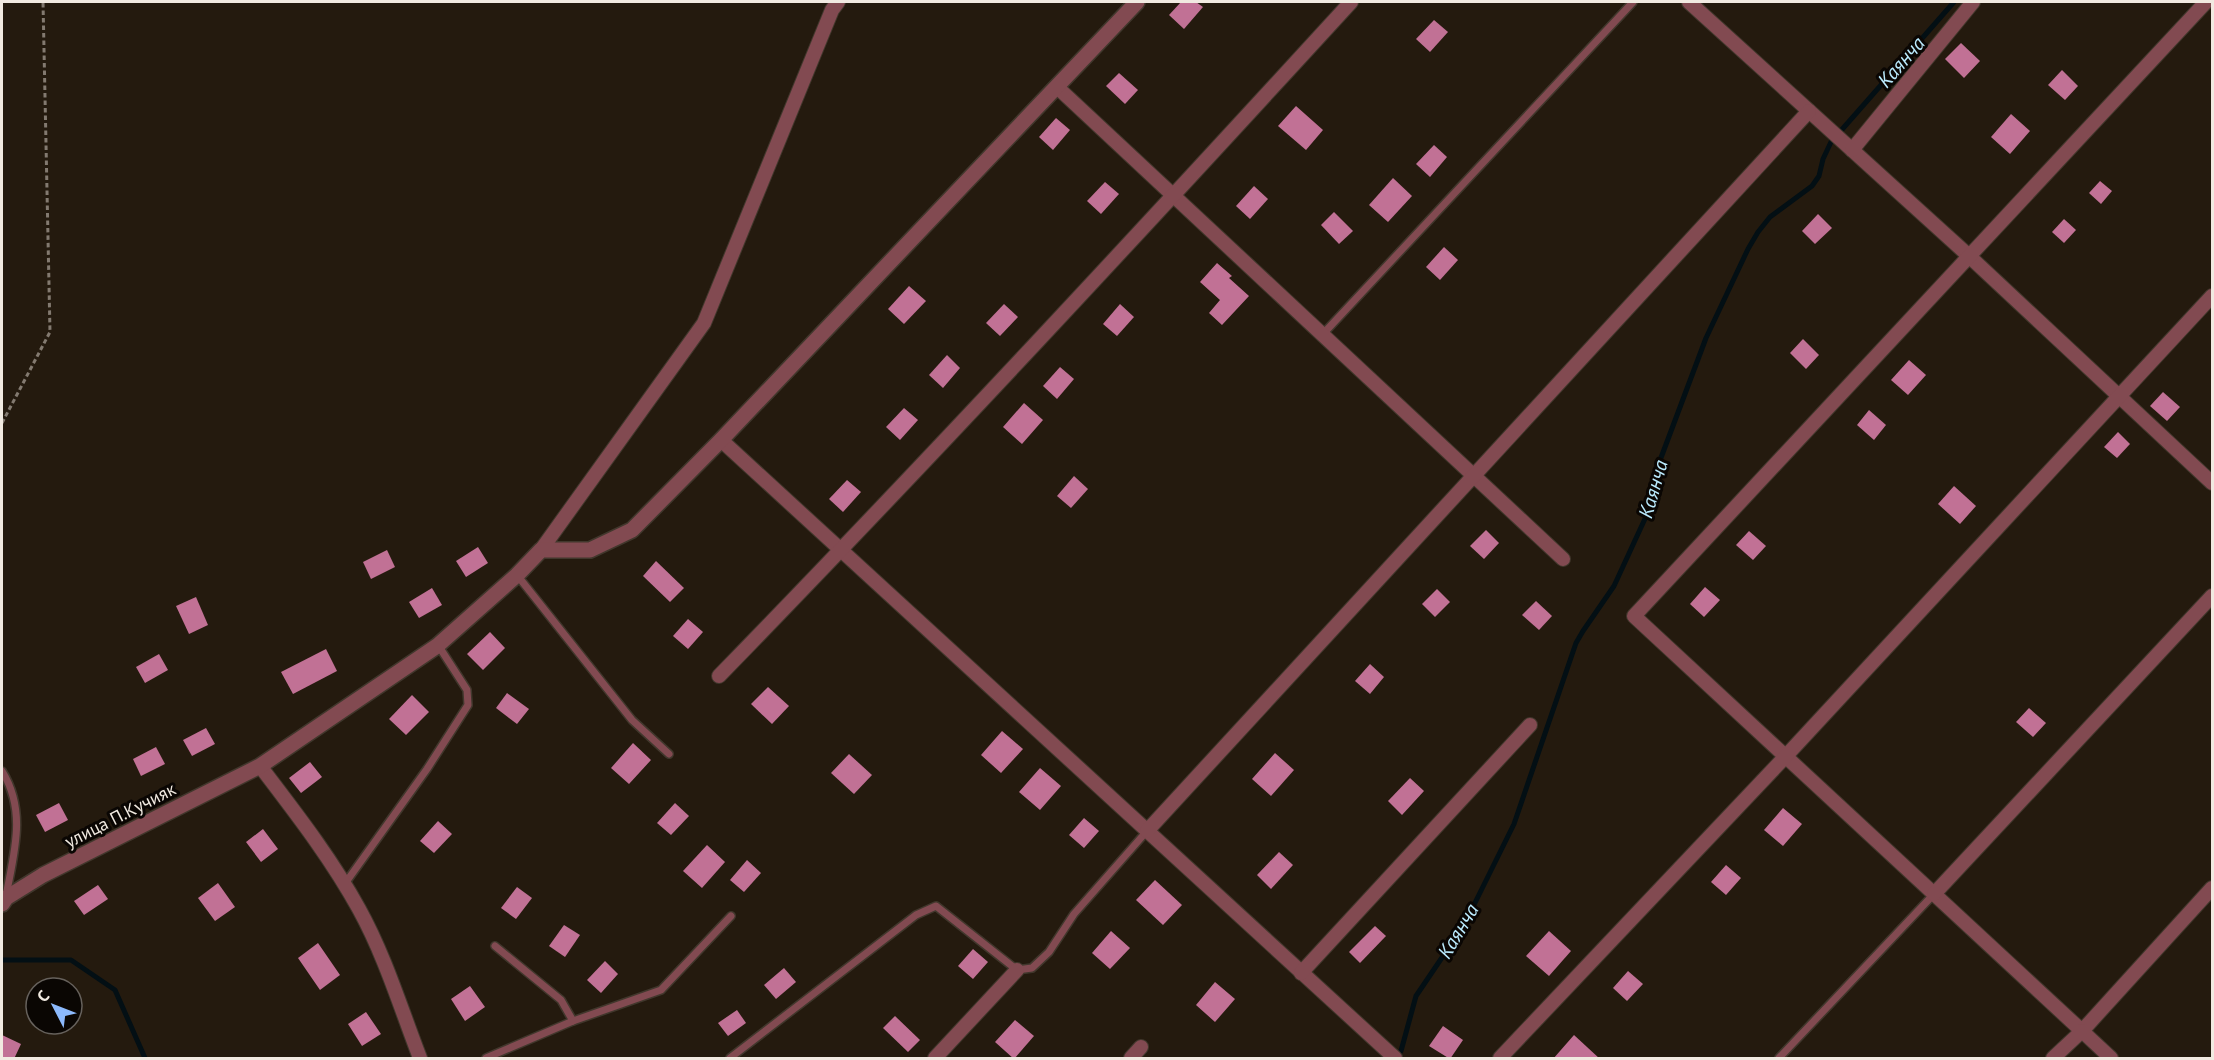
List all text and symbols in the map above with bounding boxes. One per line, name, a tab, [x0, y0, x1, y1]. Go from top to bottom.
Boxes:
water label: Каянча	[1872, 31, 1931, 93]
water label: Каянча	[1632, 457, 1674, 521]
street label: улица П.Кучияк	[61, 777, 180, 853]
water label: Каянча	[1432, 899, 1485, 963]
north arrow	[24, 976, 84, 1036]
text: С	[32, 986, 53, 1006]

